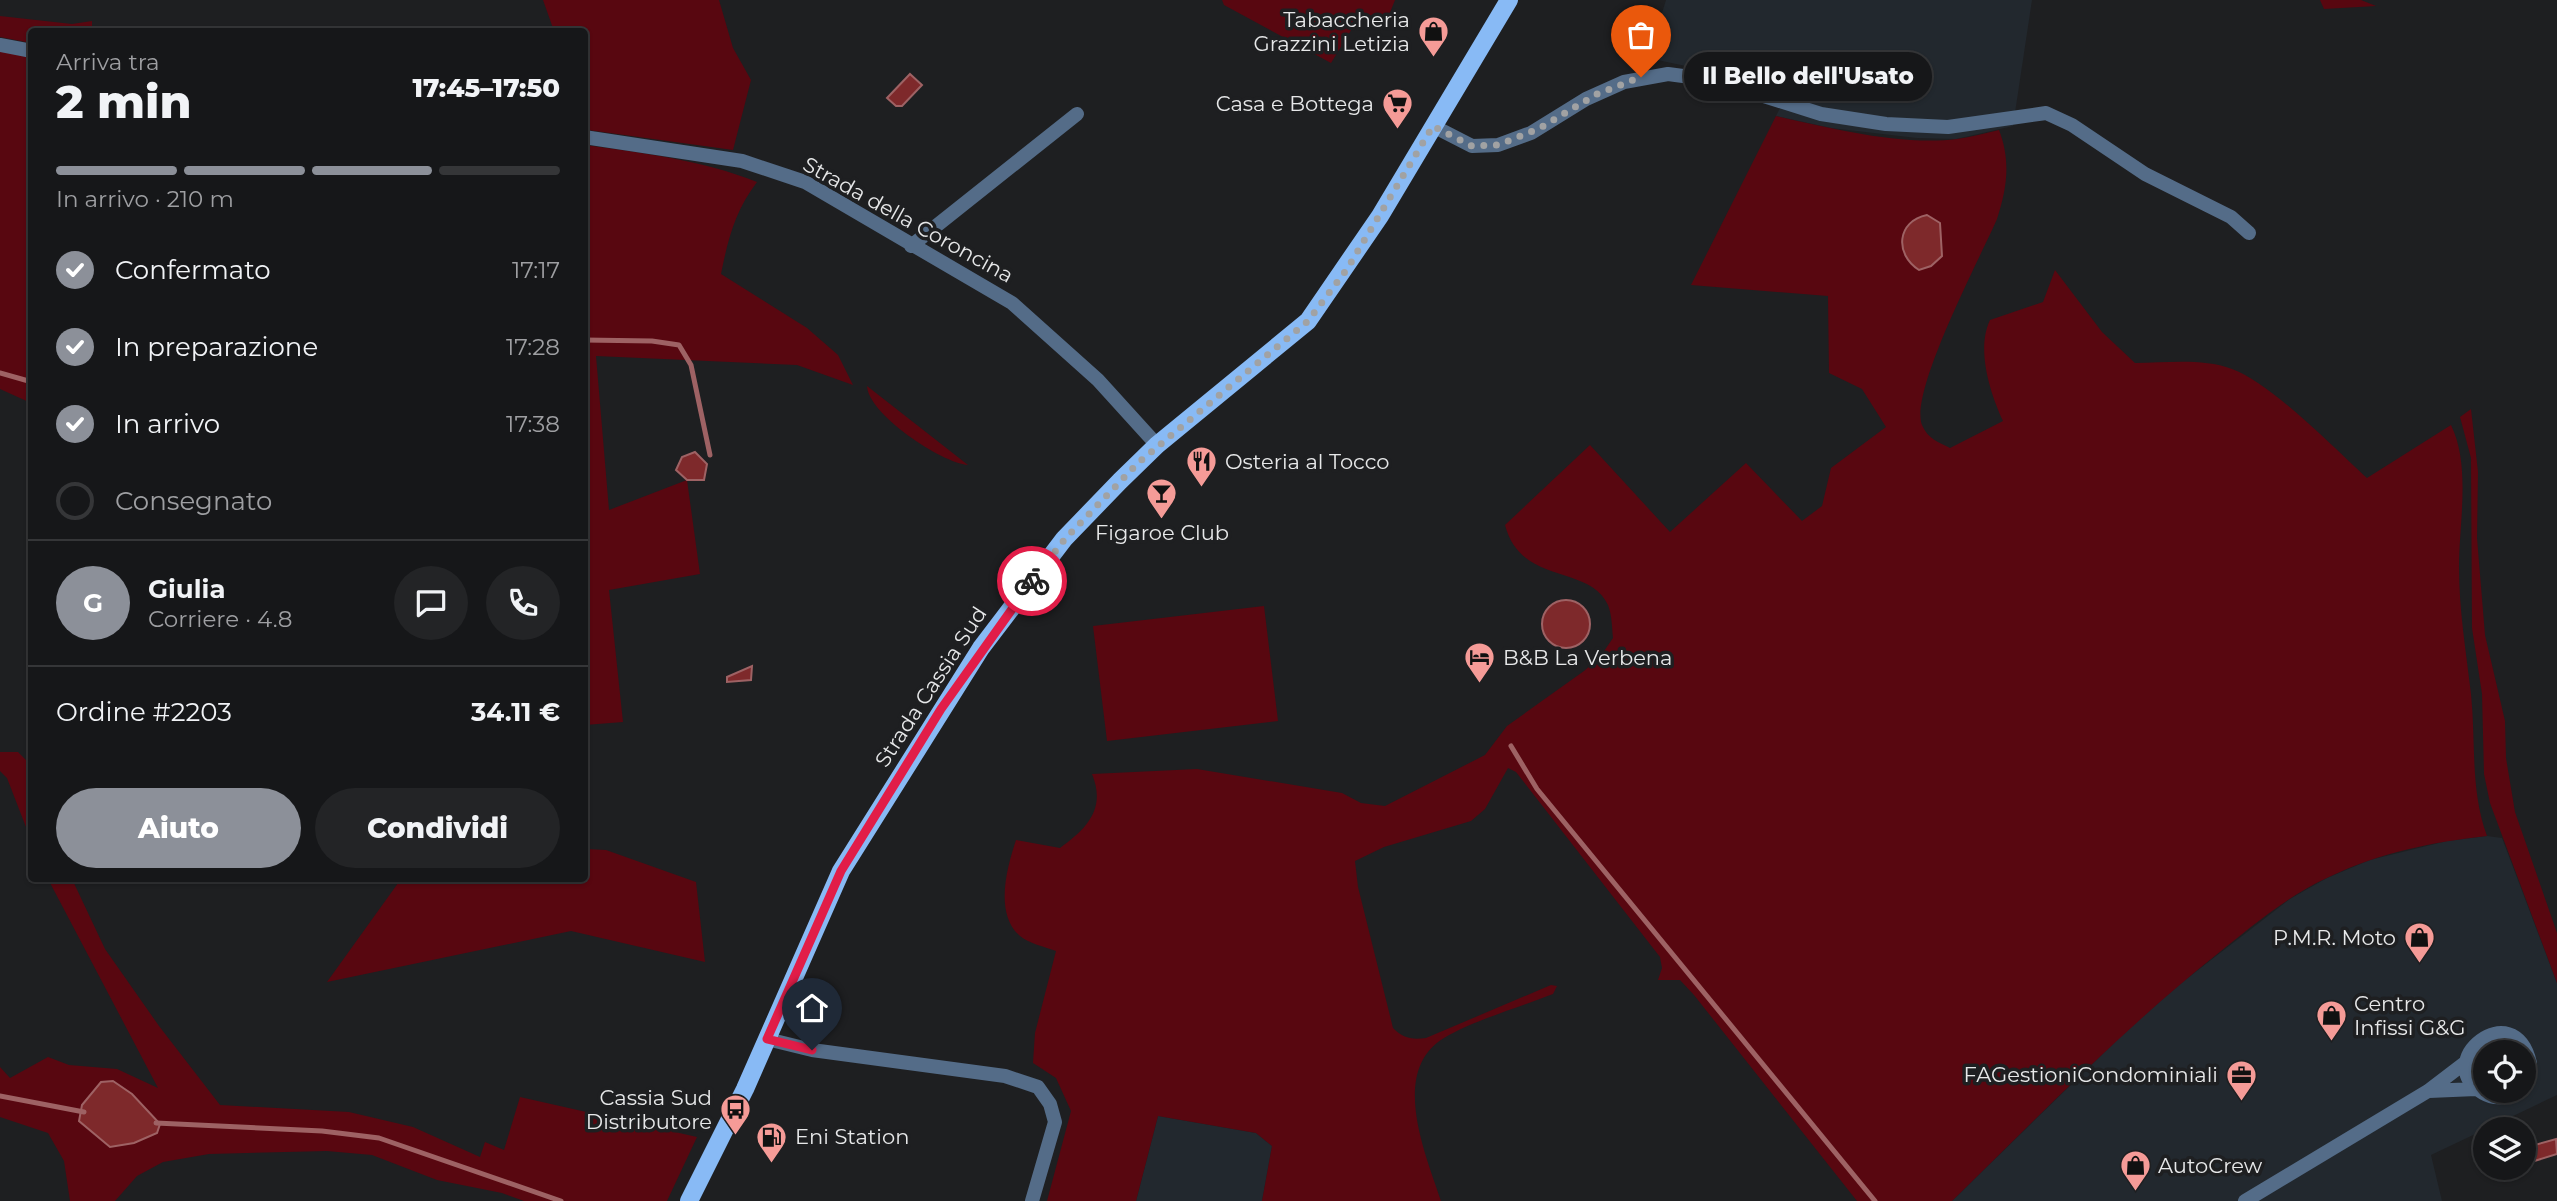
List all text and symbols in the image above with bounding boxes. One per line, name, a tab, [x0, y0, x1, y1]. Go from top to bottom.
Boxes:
pin	[1611, 5, 1671, 77]
place label: Tabaccheria Grazzini Letizia	[1254, 7, 1410, 56]
shop icon: Tabaccheria Grazzini Letizia	[1416, 15, 1450, 59]
icon: bag	[1622, 16, 1660, 54]
text: Arriva tra	[56, 48, 160, 76]
callout: Il Bello dell'Usato	[1683, 52, 1932, 102]
text: Il Bello dell'Usato	[1702, 62, 1914, 90]
text: 17:45–17:50	[412, 72, 560, 104]
text: 2 min	[56, 73, 191, 130]
supermarket icon: Casa e Bottega	[1380, 87, 1414, 131]
place label: Casa e Bottega	[1216, 91, 1374, 116]
street label: Strada della Coroncina	[799, 151, 1018, 288]
text: In arrivo · 210 m	[56, 185, 234, 213]
icon: check	[56, 251, 94, 289]
text: Confermato	[115, 254, 271, 286]
text: 17:17	[512, 256, 560, 284]
icon: check	[56, 328, 94, 366]
text: In preparazione	[115, 331, 318, 363]
text: 17:28	[506, 333, 560, 361]
icon: check	[56, 405, 94, 443]
text: In arrivo	[115, 408, 220, 440]
text: 17:38	[506, 410, 560, 438]
restaurant icon: Osteria al Tocco	[1185, 445, 1219, 489]
place label: Osteria al Tocco	[1225, 449, 1390, 474]
bar icon: Figaroe Club	[1145, 476, 1179, 520]
text: Consegnato	[115, 485, 272, 517]
place label: Figaroe Club	[1095, 520, 1229, 545]
courier	[997, 546, 1067, 616]
icon: bike	[1013, 562, 1051, 600]
button: chat	[394, 566, 468, 640]
button: phone	[486, 566, 560, 640]
text: Giulia	[148, 573, 225, 605]
text: G	[83, 587, 103, 619]
street label: Strada Cassia Sud	[869, 602, 992, 772]
text: Corriere · 4.8	[148, 605, 293, 633]
hotel icon: B&B La Verbena	[1463, 641, 1497, 685]
place label: B&B La Verbena	[1503, 645, 1672, 670]
text: Ordine #2203	[56, 696, 232, 728]
text: 34.11 €	[471, 696, 560, 728]
button: Aiuto	[56, 788, 301, 868]
button: Condividi	[315, 788, 560, 868]
shop icon: P.M.R. Moto	[2402, 921, 2436, 965]
place label: P.M.R. Moto	[2273, 925, 2396, 950]
pin	[782, 978, 842, 1050]
icon: home	[793, 989, 831, 1027]
place label: Centro Infissi G&G	[2354, 991, 2466, 1040]
shop icon: Centro Infissi G&G	[2314, 999, 2348, 1043]
map controls	[2473, 1040, 2536, 1180]
button: locate	[2473, 1040, 2536, 1103]
office icon: FAGestioniCondominiali	[2224, 1058, 2258, 1102]
place label: FAGestioniCondominiali	[1964, 1062, 2218, 1087]
place label: Cassia Sud Distributore	[586, 1085, 712, 1134]
bus stop icon: Cassia Sud Distributore	[718, 1093, 752, 1137]
button: layers	[2473, 1117, 2536, 1180]
fuel station icon: Eni Station	[755, 1120, 789, 1164]
place label: Eni Station	[795, 1124, 909, 1149]
shop icon: AutoCrew	[2118, 1149, 2152, 1193]
place label: AutoCrew	[2158, 1153, 2263, 1178]

